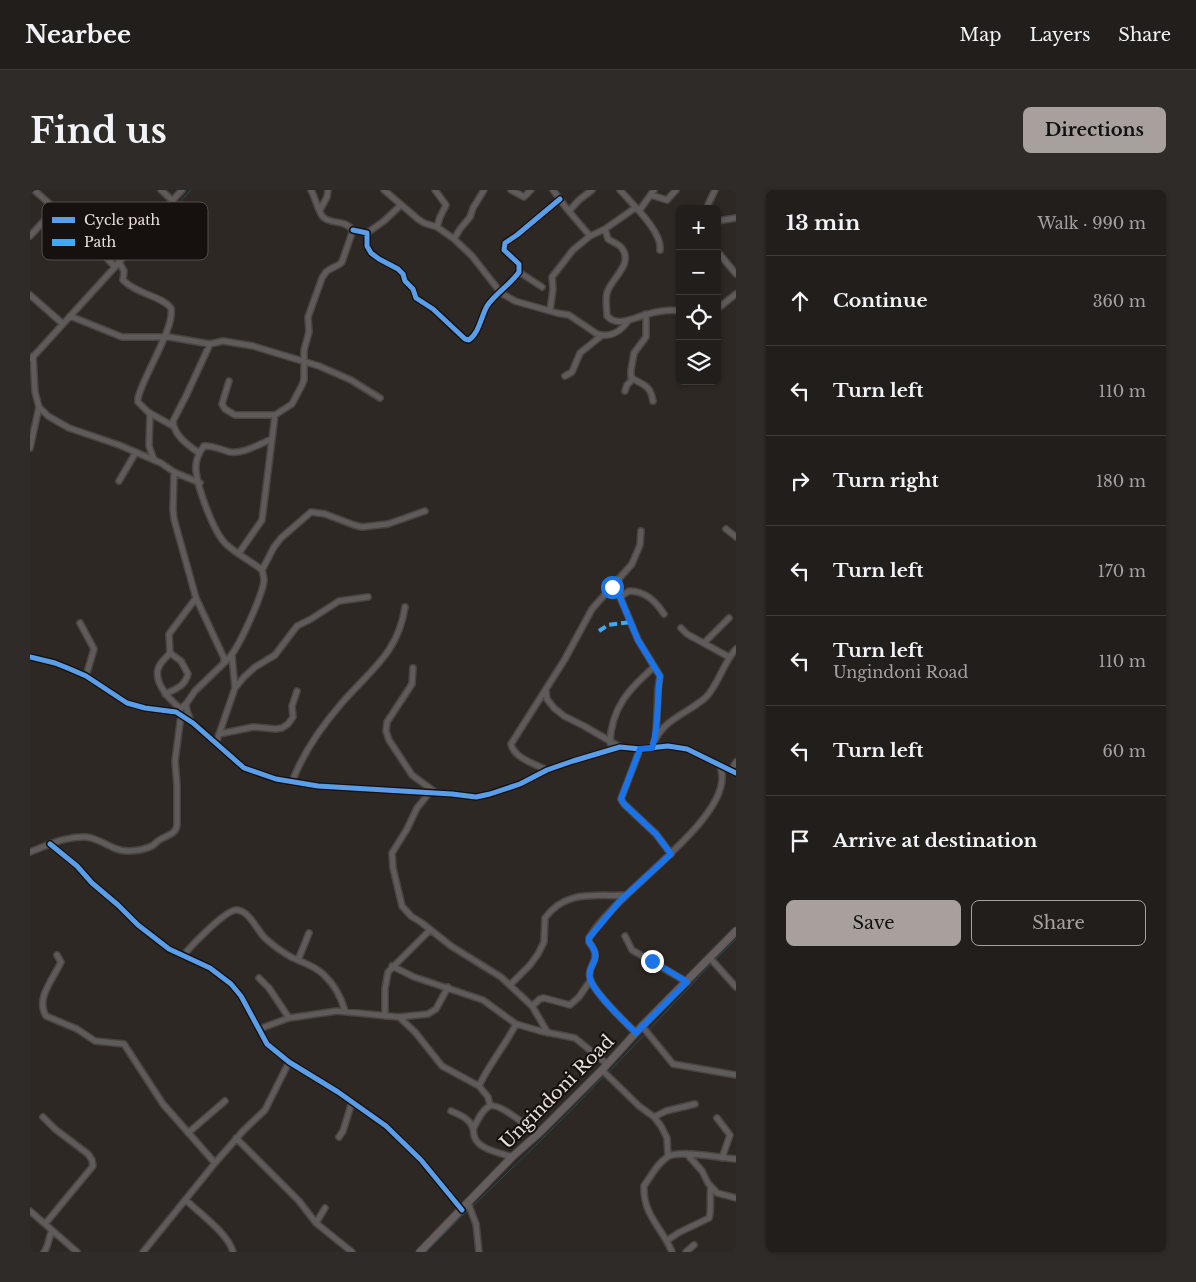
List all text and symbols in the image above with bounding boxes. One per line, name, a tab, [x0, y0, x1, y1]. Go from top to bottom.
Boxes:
text: Nearbee	[25, 20, 131, 49]
text: Map	[960, 24, 1001, 46]
text: Layers	[1029, 24, 1090, 46]
text: Share	[1118, 24, 1171, 46]
button: Directions	[1023, 107, 1166, 153]
text: Find us	[30, 109, 167, 152]
legend	[42, 202, 208, 260]
map controls	[676, 205, 721, 385]
button: +	[676, 205, 721, 250]
text: 13 min	[786, 210, 860, 236]
text: Cycle path	[84, 211, 161, 229]
text: Walk · 990 m	[1037, 213, 1146, 233]
text: Path	[84, 233, 116, 251]
button: −	[676, 250, 721, 295]
icon: ahead	[786, 287, 814, 315]
text: Continue	[833, 289, 928, 312]
text: 360 m	[1093, 291, 1146, 311]
button: locate	[676, 295, 721, 340]
button: layers	[676, 340, 721, 385]
icon: left	[786, 377, 814, 405]
text: Turn left	[833, 379, 924, 402]
text: 110 m	[1099, 381, 1146, 401]
icon: right	[786, 467, 814, 495]
text: Turn right	[833, 469, 939, 492]
text: 180 m	[1096, 471, 1146, 491]
icon: left	[786, 557, 814, 585]
text: Turn left	[833, 559, 924, 582]
text: 170 m	[1098, 561, 1146, 581]
route start	[601, 576, 624, 599]
text: Turn left	[833, 639, 924, 662]
icon: left	[786, 647, 814, 675]
text: 110 m	[1099, 651, 1146, 671]
text: Ungindoni Road	[833, 662, 968, 682]
icon: left	[786, 737, 814, 765]
text: Turn left	[833, 739, 924, 762]
text: 60 m	[1103, 741, 1146, 761]
icon: arrive	[786, 827, 814, 855]
text: Arrive at destination	[833, 829, 1037, 852]
button: Save	[786, 900, 961, 946]
button: Share	[971, 900, 1146, 946]
route end	[641, 950, 664, 973]
street label: Ungindoni Road	[495, 1030, 619, 1154]

